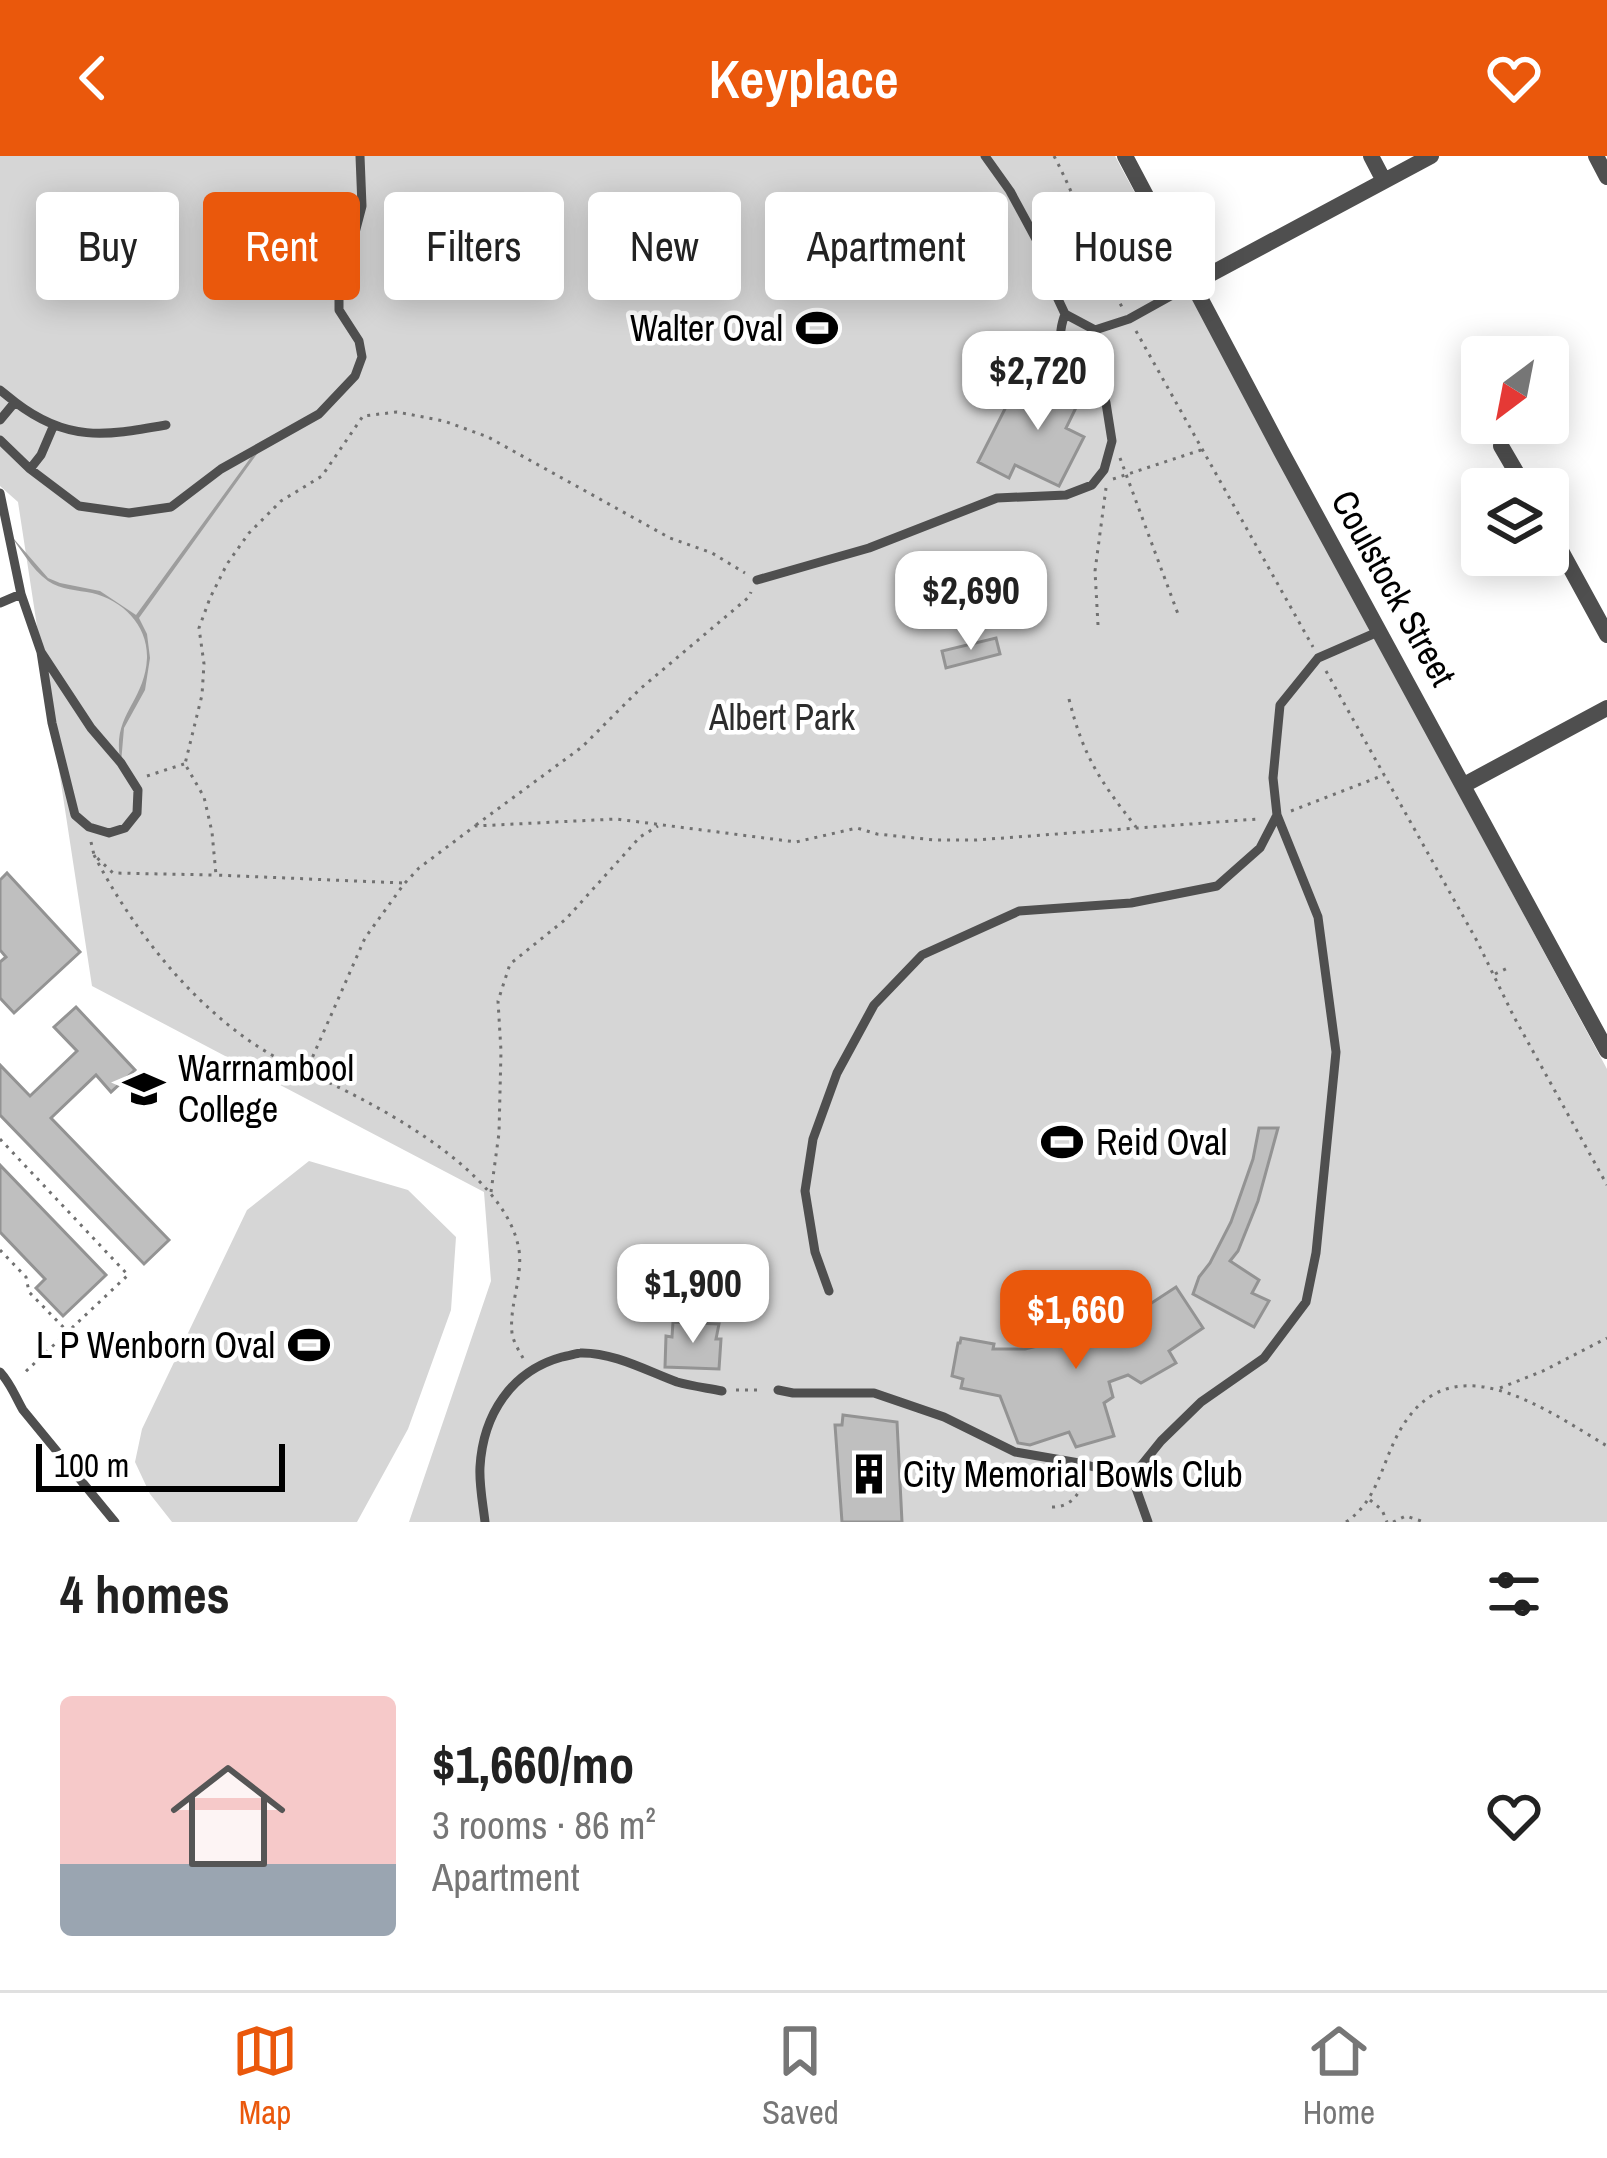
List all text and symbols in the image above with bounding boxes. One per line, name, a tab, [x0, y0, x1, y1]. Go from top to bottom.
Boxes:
text: Keyplace	[708, 42, 899, 115]
icon: back	[60, 45, 126, 111]
icon: heart	[1481, 45, 1547, 111]
chip: Buy	[36, 192, 179, 300]
chip: Rent	[203, 192, 360, 300]
chip: Filters	[384, 192, 564, 300]
chip: New	[588, 192, 741, 300]
chip: Apartment	[765, 192, 1008, 300]
chip: House	[1032, 192, 1215, 300]
place label: Walter Oval	[630, 304, 783, 352]
sports icon: Walter Oval	[794, 305, 840, 351]
pin: $2,720	[940, 331, 1136, 433]
north arrow	[1461, 336, 1569, 444]
map controls	[1461, 336, 1569, 576]
text: $2,720	[989, 344, 1087, 396]
button: layers	[1461, 468, 1569, 576]
street label: Coulstock Street	[1321, 482, 1467, 694]
pin: $2,690	[873, 551, 1069, 653]
text: $2,690	[922, 564, 1020, 616]
park label: Albert Park	[708, 693, 855, 741]
place label: Warrnambool College	[178, 1044, 354, 1133]
school or university icon: Warrnambool College	[121, 1066, 167, 1112]
place label: Reid Oval	[1096, 1118, 1227, 1166]
sports icon: Reid Oval	[1039, 1119, 1085, 1165]
pin: $1,900	[595, 1244, 791, 1346]
text: $1,900	[644, 1257, 742, 1309]
pin: $1,660	[978, 1270, 1174, 1372]
text: $1,660	[1027, 1283, 1125, 1335]
place label: L P Wenborn Oval	[36, 1321, 275, 1369]
sports icon: L P Wenborn Oval	[286, 1322, 332, 1368]
scale bar	[36, 1438, 285, 1491]
text: 100 m	[54, 1443, 129, 1487]
place label: City Memorial Bowls Club	[903, 1450, 1243, 1498]
building icon: City Memorial Bowls Club	[846, 1451, 892, 1497]
text: 4 homes	[60, 1560, 230, 1629]
icon: filters	[1481, 1561, 1547, 1627]
text: $1,660/mo	[432, 1730, 634, 1799]
icon: home	[156, 1744, 300, 1888]
icon: heart	[1481, 1783, 1547, 1849]
text: 3 rooms · 86 m²	[432, 1799, 656, 1851]
text: Apartment	[432, 1851, 580, 1903]
tab: Map	[232, 2018, 298, 2134]
tab: Saved	[762, 2018, 839, 2134]
tab: Home	[1303, 2018, 1375, 2134]

